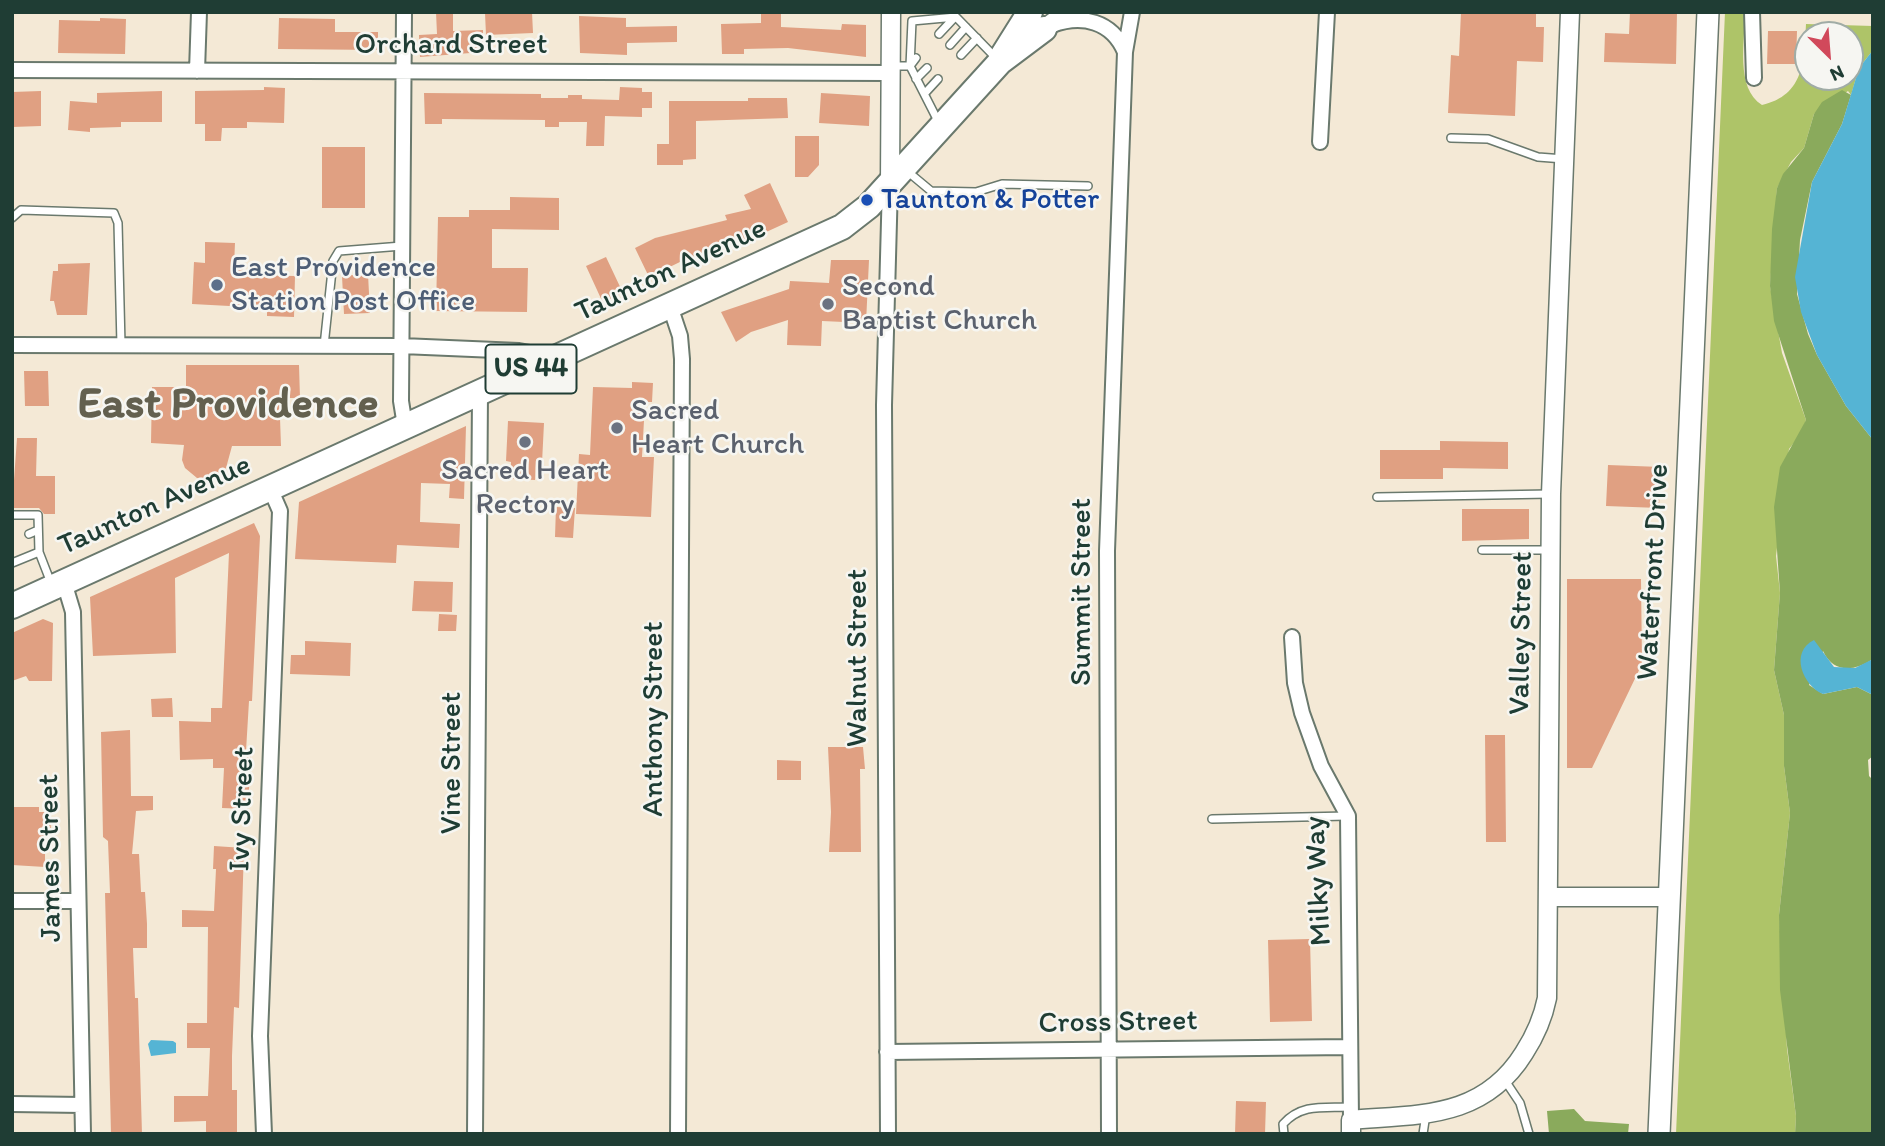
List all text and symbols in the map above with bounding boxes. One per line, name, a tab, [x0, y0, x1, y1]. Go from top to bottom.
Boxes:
north arrow	[1794, 21, 1864, 91]
street label: Orchard Street	[355, 27, 547, 63]
text: N	[1827, 61, 1848, 87]
place label: Taunton & Potter	[881, 182, 1099, 218]
marker: Taunton & Potter	[859, 192, 875, 208]
street label: Taunton Avenue	[570, 211, 772, 331]
place label: East Providence Station Post Office	[231, 250, 475, 320]
place label: Second Baptist Church	[842, 269, 1037, 340]
marker: East Providence Station Post Office	[209, 277, 225, 293]
marker: Second Baptist Church	[820, 296, 836, 312]
road number: US 44	[486, 344, 576, 394]
district label: East Providence	[78, 380, 378, 432]
place label: Sacred Heart Church	[631, 393, 804, 463]
marker: Sacred Heart Church	[609, 420, 625, 436]
marker: Sacred Heart Rectory	[517, 434, 533, 450]
street label: Taunton Avenue	[53, 447, 257, 565]
place label: Sacred Heart Rectory	[441, 453, 609, 524]
street label: Waterfront Drive	[1630, 463, 1678, 681]
street label: Summit Street	[1064, 498, 1100, 686]
street label: Valley Street	[1503, 551, 1541, 715]
street label: Walnut Street	[840, 569, 876, 747]
street label: Anthony Street	[636, 621, 672, 817]
street label: Vine Street	[434, 692, 470, 834]
street label: Ivy Street	[223, 746, 263, 872]
street label: James Street	[32, 773, 70, 943]
street label: Milky Way	[1298, 815, 1340, 947]
street label: Cross Street	[1038, 1004, 1198, 1042]

